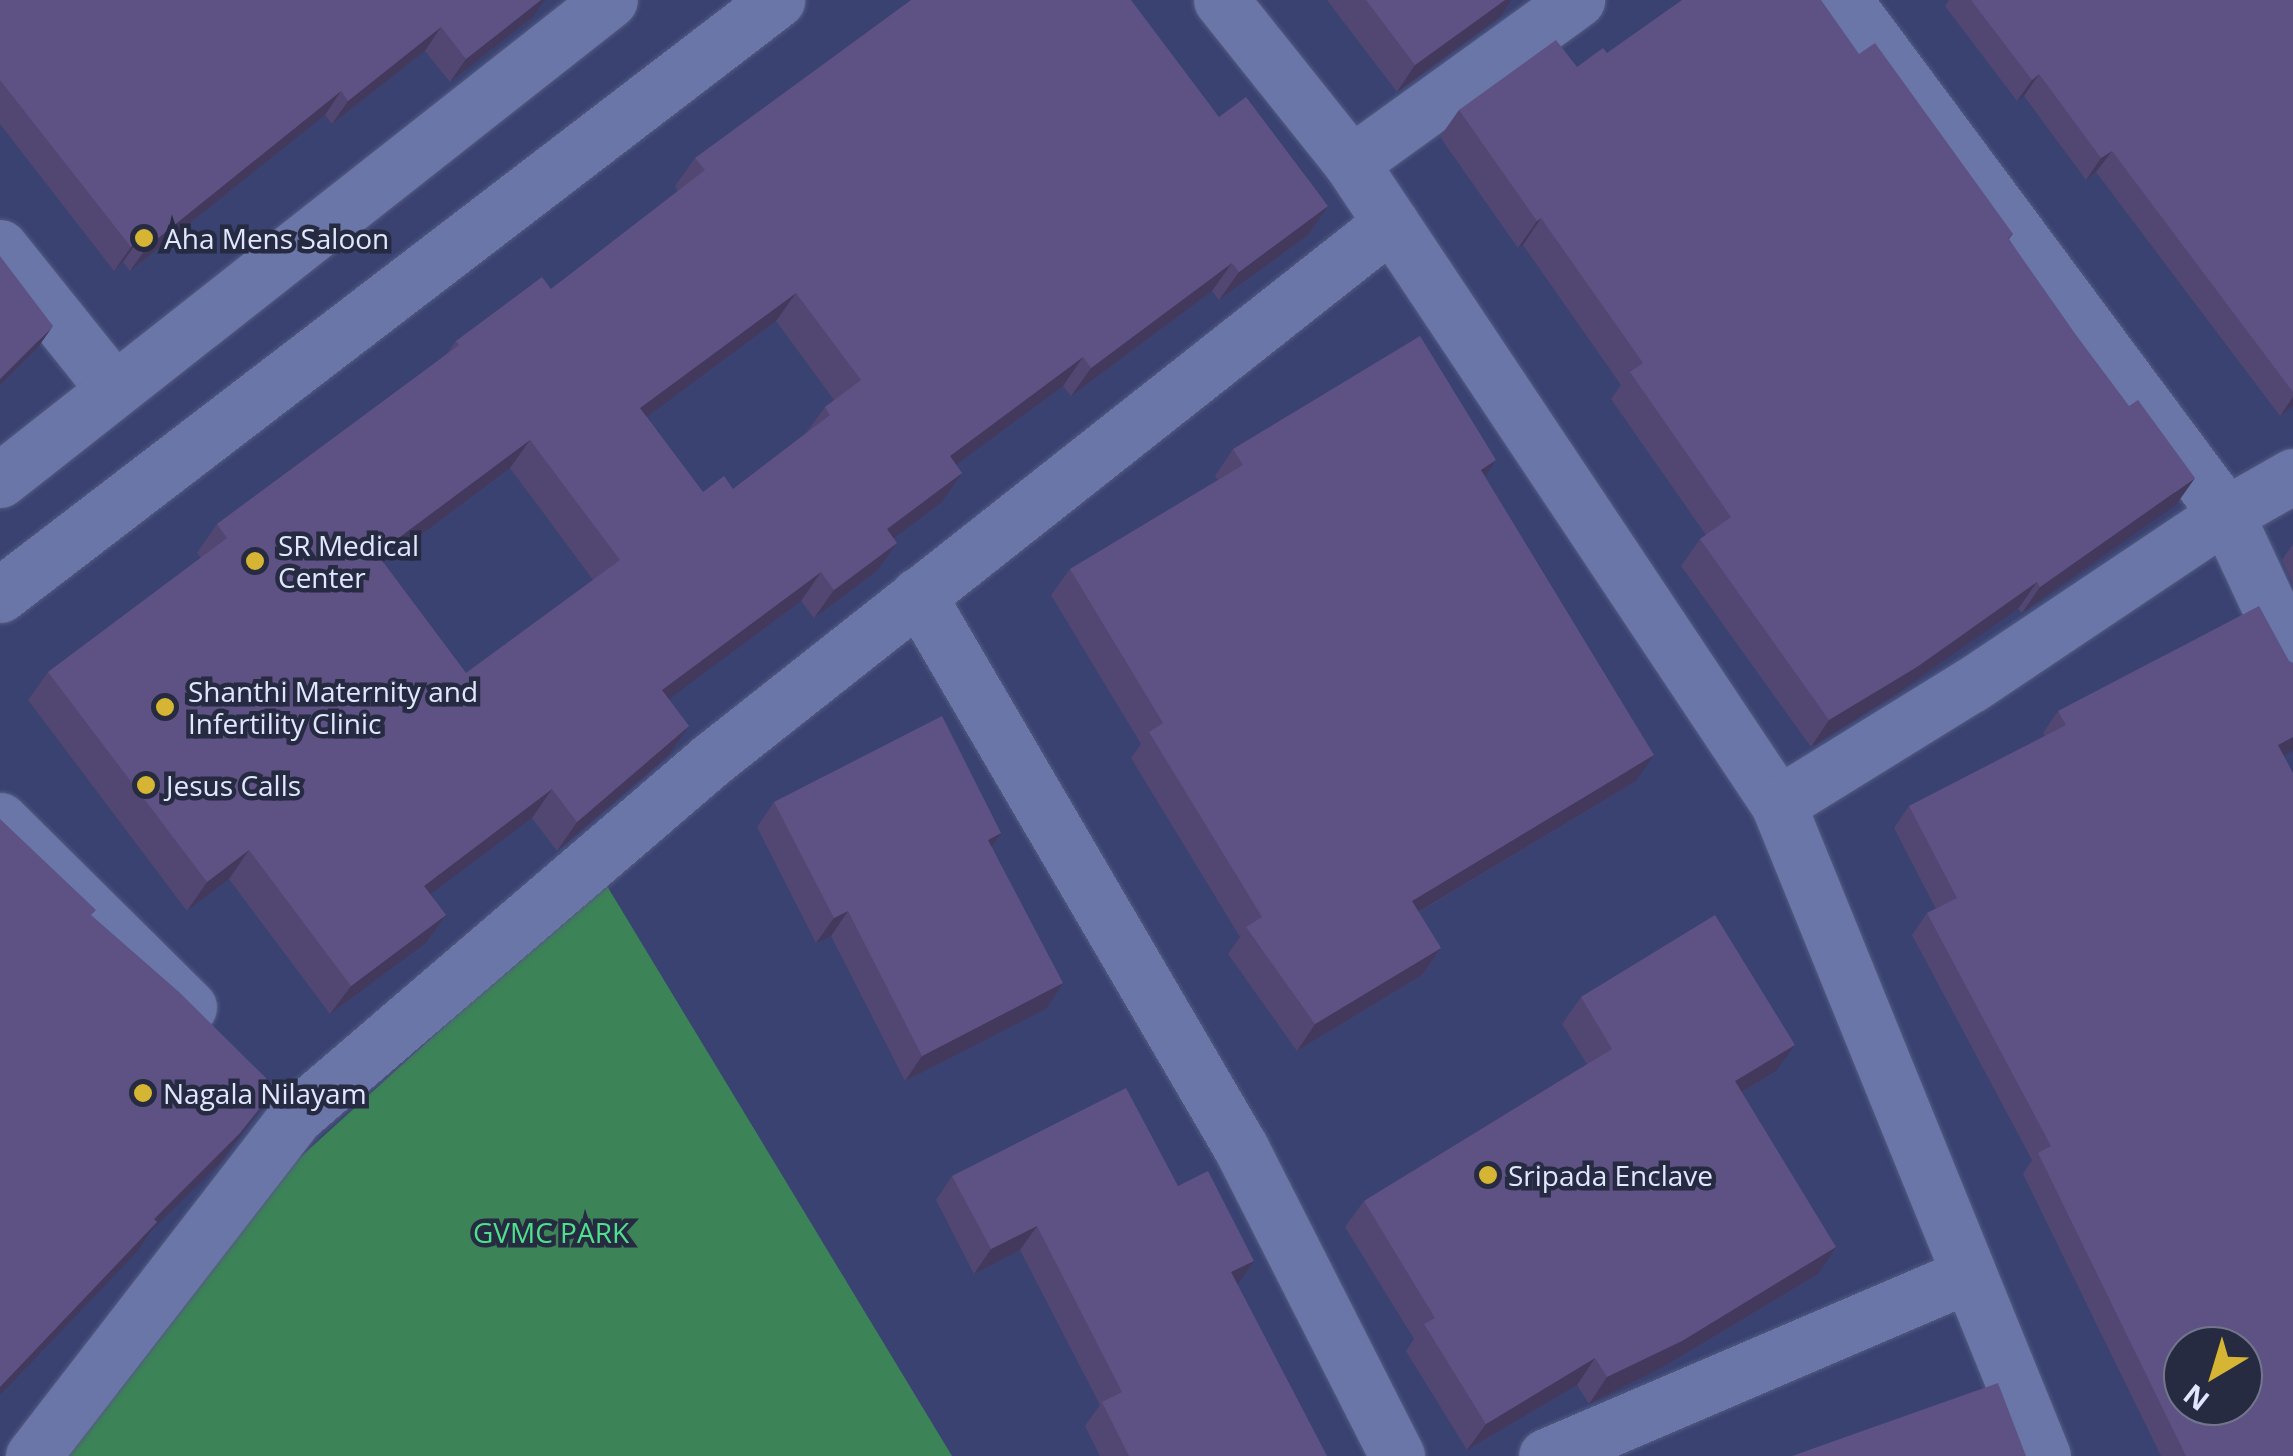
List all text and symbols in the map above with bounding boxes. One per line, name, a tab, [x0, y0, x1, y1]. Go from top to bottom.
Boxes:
place label: Aha Mens Saloon	[164, 221, 389, 255]
marker: Aha Mens Saloon	[133, 227, 155, 249]
place label: SR Medical Center	[278, 528, 419, 594]
marker: SR Medical Center	[242, 548, 268, 574]
place label: Shanthi Maternity and Infertility Clinic	[188, 674, 478, 740]
marker: Shanthi Maternity and Infertility Clinic	[152, 694, 178, 720]
place label: Jesus Calls	[166, 768, 301, 802]
marker: Jesus Calls	[135, 774, 157, 796]
place label: Nagala Nilayam	[163, 1076, 367, 1110]
marker: Nagala Nilayam	[132, 1082, 154, 1104]
place label: Sripada Enclave	[1508, 1158, 1713, 1192]
marker: Sripada Enclave	[1477, 1164, 1499, 1186]
park label: GVMC PARK	[473, 1215, 629, 1249]
north arrow	[2163, 1326, 2263, 1426]
text: N	[2175, 1376, 2216, 1420]

